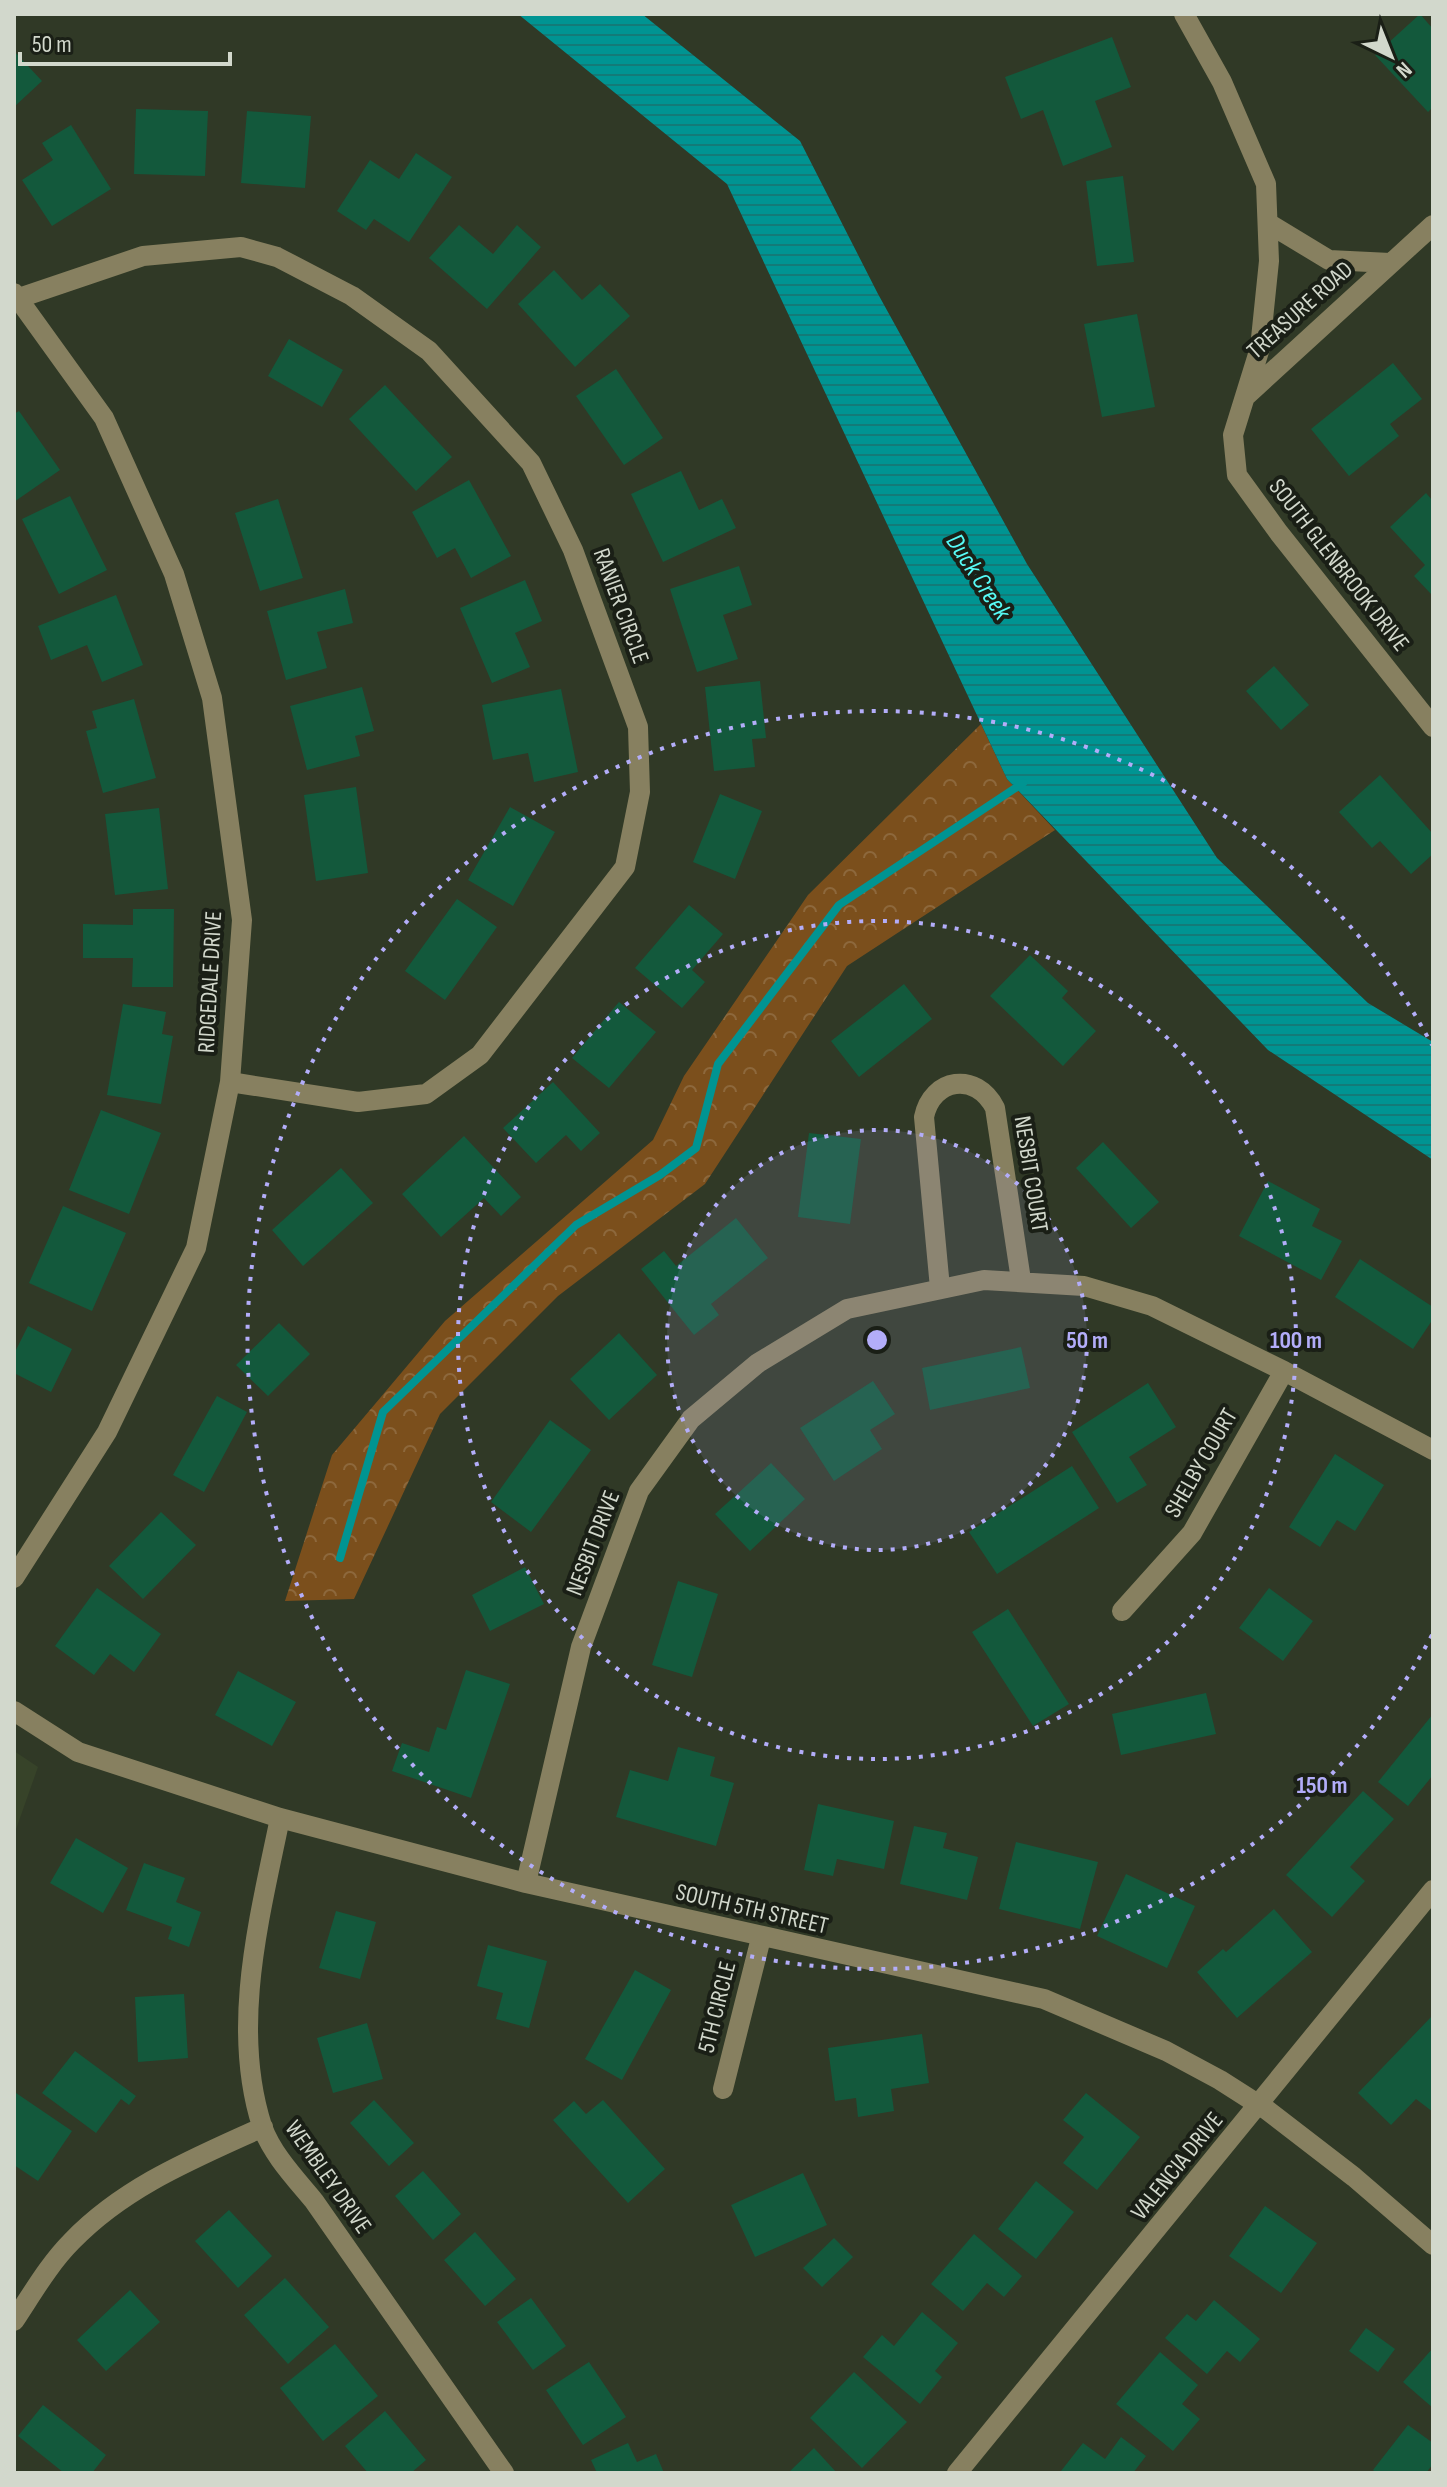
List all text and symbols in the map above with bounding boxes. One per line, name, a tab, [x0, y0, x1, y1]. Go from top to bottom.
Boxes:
scale bar	[20, 16, 230, 66]
north arrow	[1351, 16, 1431, 96]
text: 50 m	[32, 30, 72, 59]
text: N	[1390, 56, 1417, 83]
street label: TREASURE ROAD	[1241, 255, 1359, 365]
street label: SOUTH GLENBROOK DRIVE	[1263, 473, 1415, 657]
water label: Duck Creek	[939, 528, 1018, 627]
street label: RANIER CIRCLE	[587, 544, 655, 668]
street label: RIDGEDALE DRIVE	[192, 910, 228, 1054]
street label: NESBIT COURT	[1008, 1114, 1055, 1234]
centre of rings	[863, 1326, 891, 1354]
text: 50 m	[1066, 1326, 1108, 1355]
text: 100 m	[1270, 1326, 1322, 1355]
street label: SHELBY COURT	[1158, 1403, 1244, 1523]
street label: NESBIT DRIVE	[560, 1486, 626, 1600]
text: 150 m	[1296, 1771, 1348, 1800]
street label: SOUTH 5TH STREET	[673, 1877, 831, 1941]
street label: 5TH CIRCLE	[692, 1958, 742, 2056]
street label: VALENCIA DRIVE	[1125, 2106, 1229, 2226]
street label: WEMBLEY DRIVE	[278, 2115, 378, 2239]

